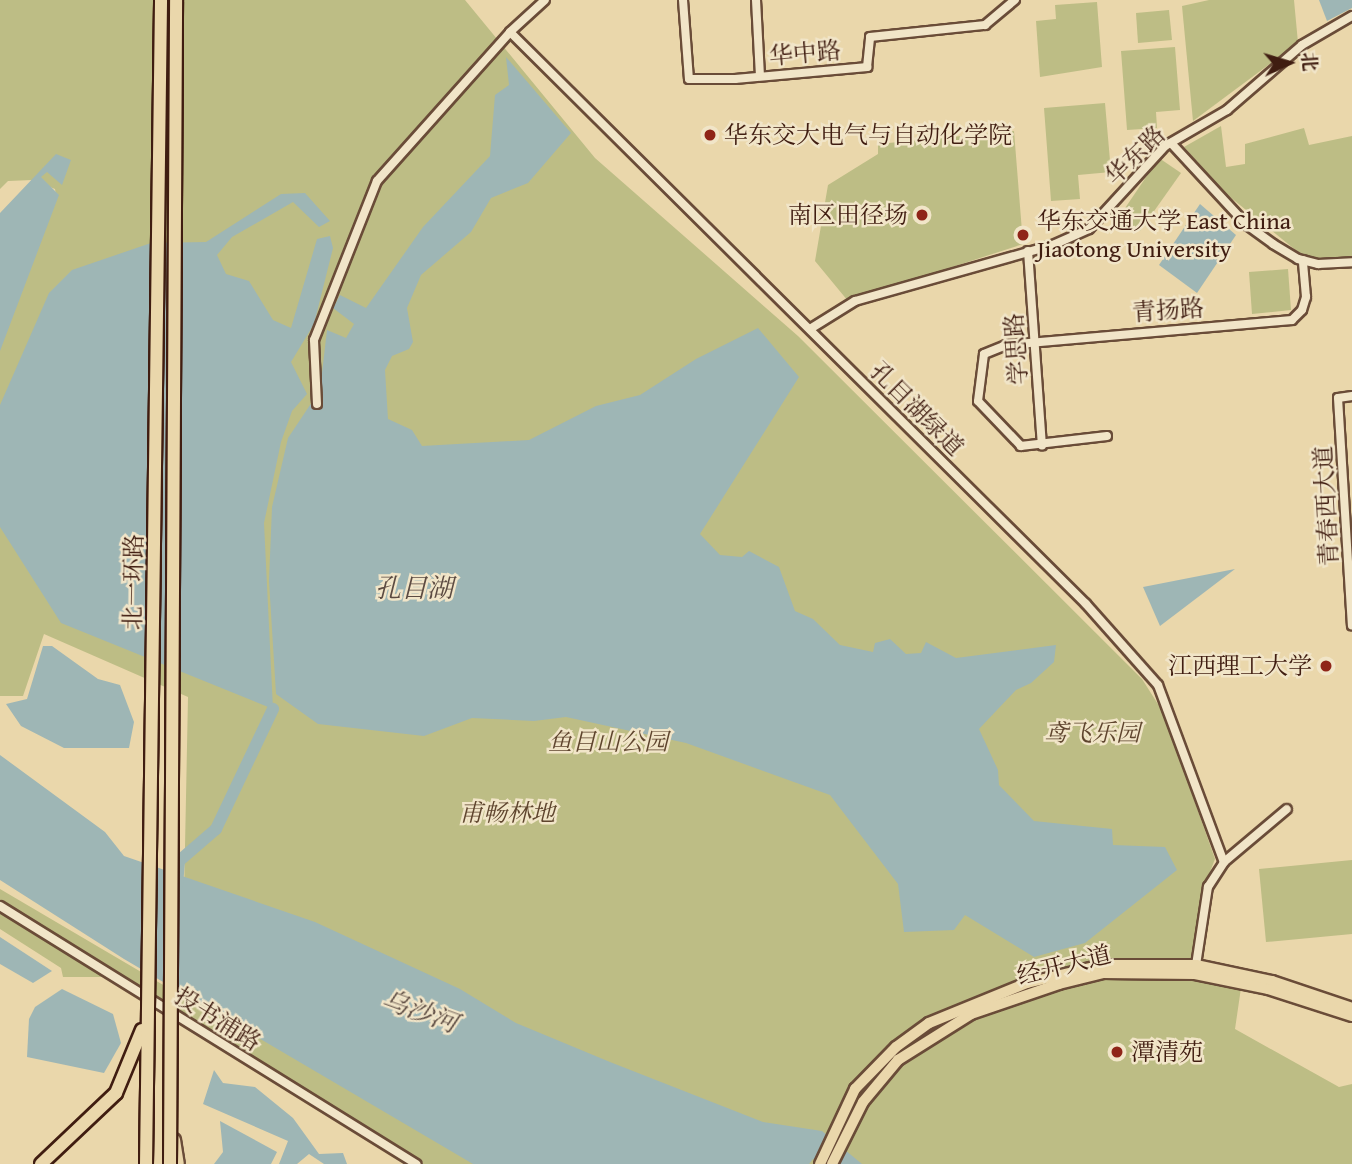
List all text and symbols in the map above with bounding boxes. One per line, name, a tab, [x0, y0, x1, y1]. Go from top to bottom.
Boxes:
north arrow	[1254, 28, 1324, 98]
street label: 华中路	[768, 36, 842, 70]
text: 北	[1295, 51, 1325, 72]
street label: 华东路	[1099, 120, 1171, 190]
place label: 华东交大电气与自动化学院	[724, 121, 1012, 149]
marker: 华东交大电气与自动化学院	[702, 127, 718, 143]
place label: 南区田径场	[788, 201, 908, 229]
marker: 南区田径场	[914, 207, 930, 223]
place label: 华东交通大学 East China Jiaotong University	[1037, 207, 1291, 263]
marker: 华东交通大学 East China Jiaotong University	[1015, 227, 1031, 243]
street label: 青扬路	[1131, 293, 1205, 327]
street label: 学思路	[999, 312, 1033, 386]
street label: 孔目湖绿道	[864, 356, 970, 462]
street label: 青春西大道	[1308, 445, 1344, 567]
street label: 北一环路	[118, 534, 148, 630]
water label: 孔目湖	[375, 572, 453, 604]
place label: 江西理工大学	[1168, 652, 1312, 680]
marker: 江西理工大学	[1318, 658, 1334, 674]
park label: 鸢飞乐园	[1044, 719, 1140, 747]
park label: 鱼目山公园	[548, 728, 668, 756]
park label: 甫畅林地	[459, 799, 555, 827]
street label: 经开大道	[1014, 939, 1114, 991]
street label: 投书浦路	[170, 981, 266, 1057]
water label: 乌沙河	[378, 983, 462, 1039]
place label: 潭清苑	[1131, 1038, 1203, 1066]
marker: 潭清苑	[1109, 1044, 1125, 1060]

